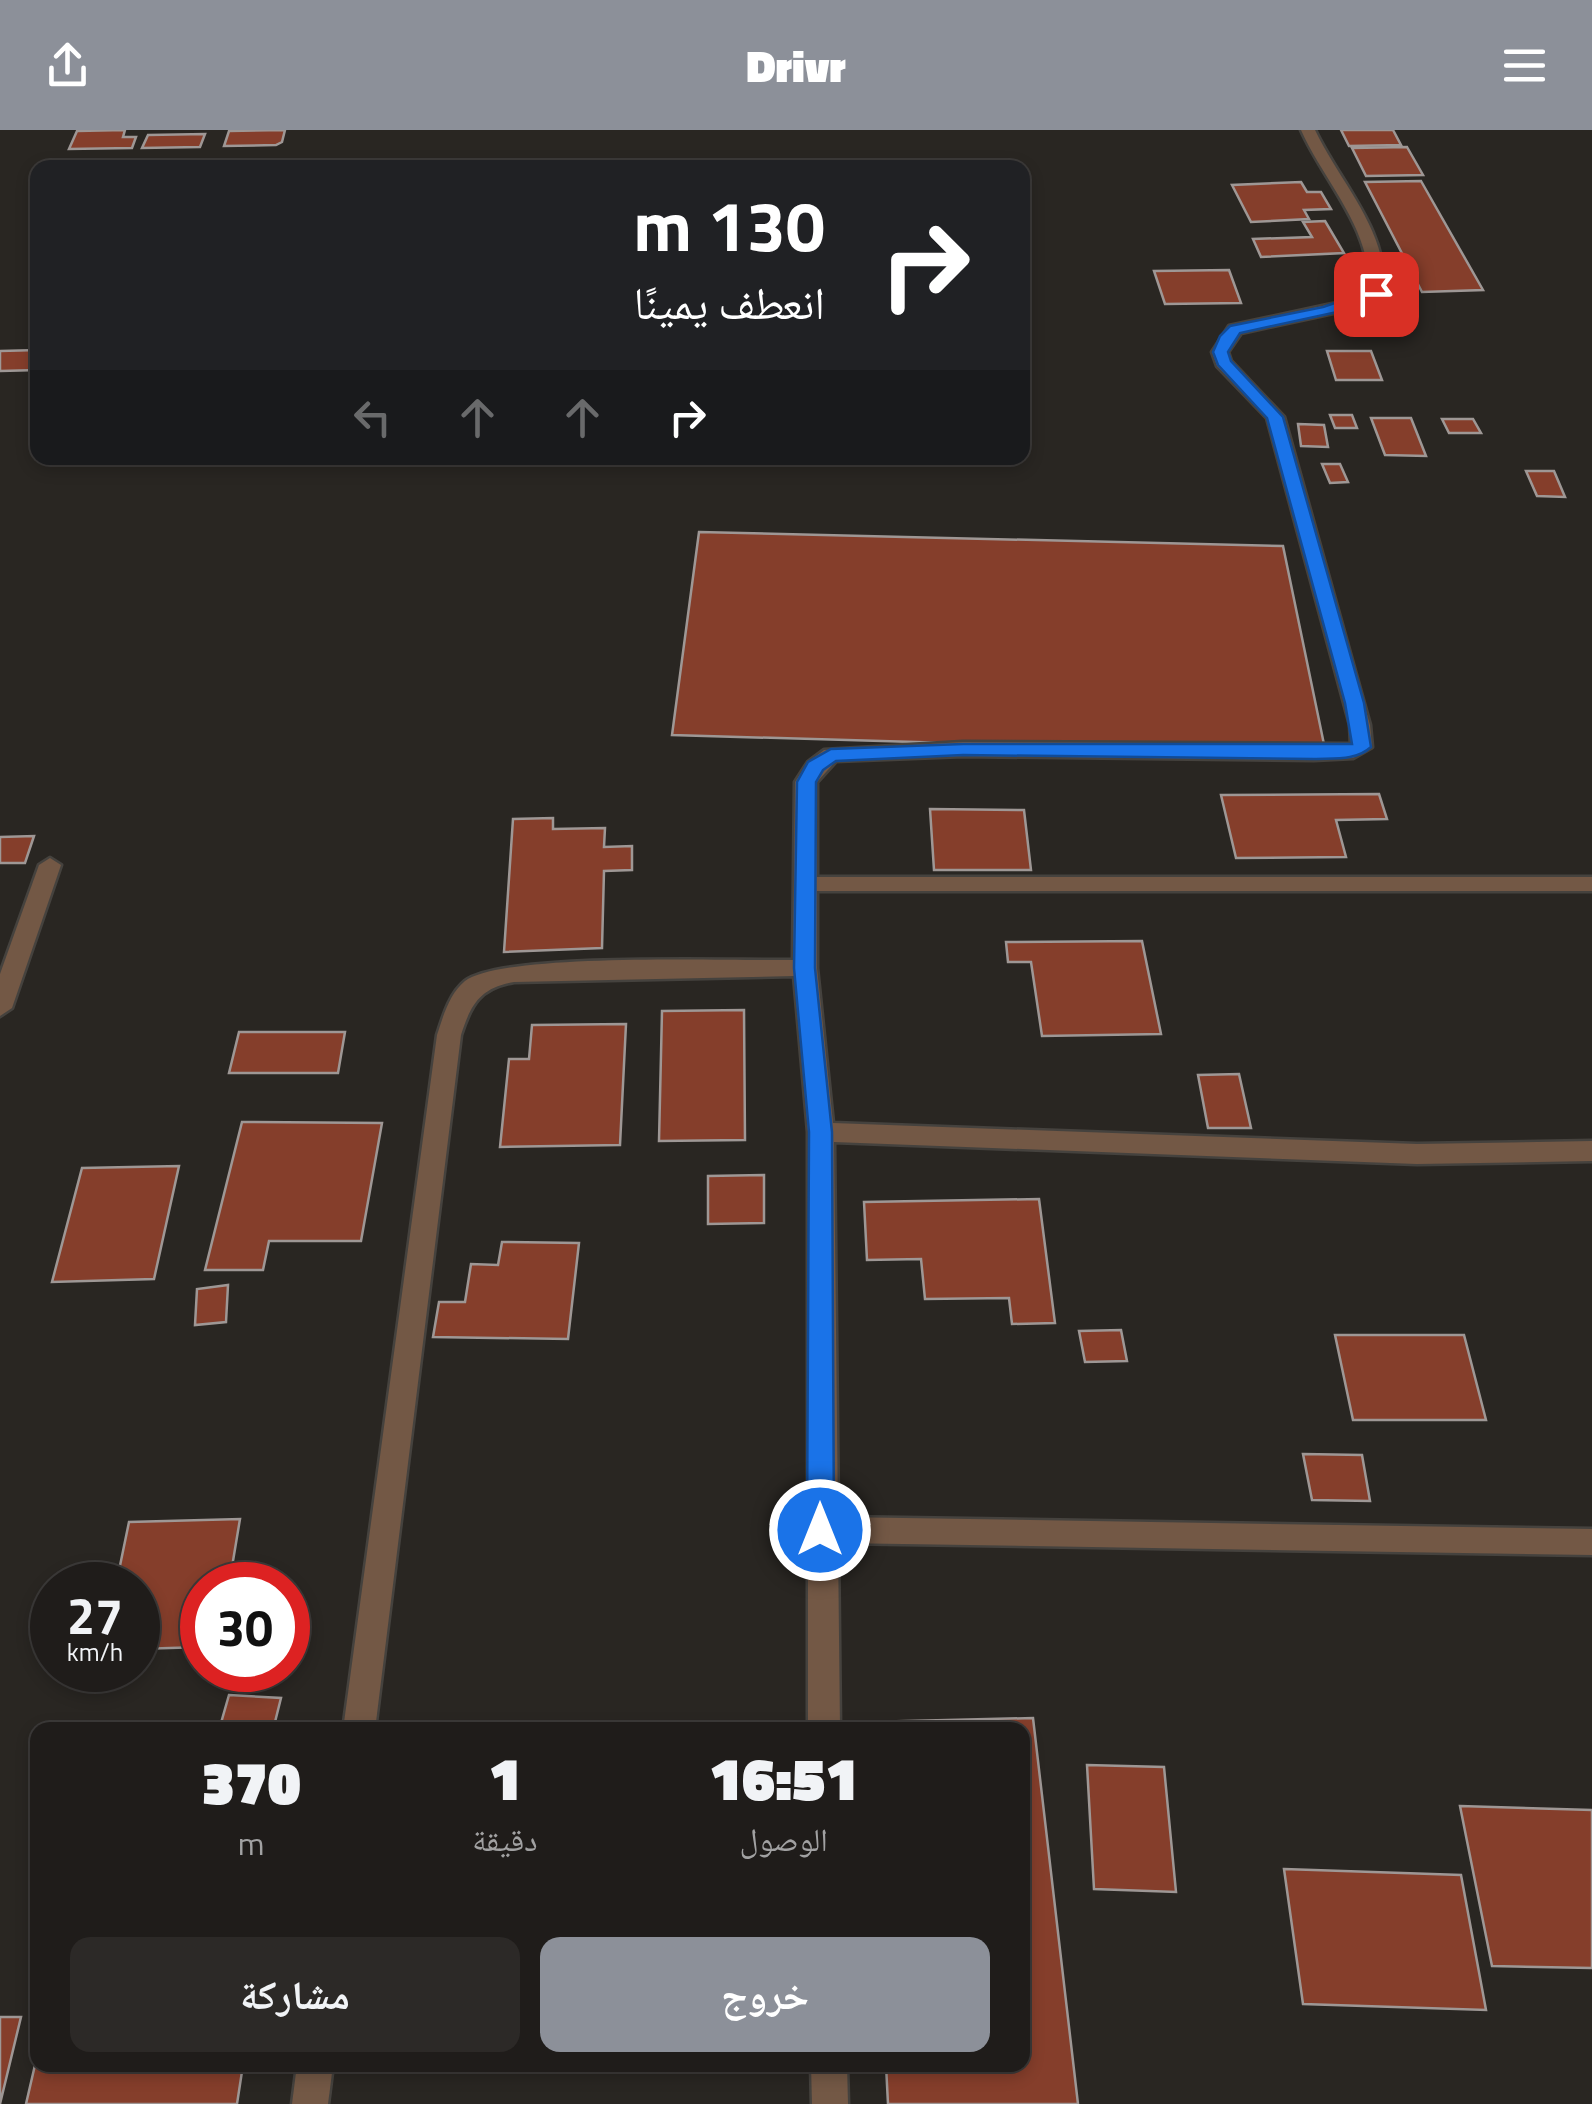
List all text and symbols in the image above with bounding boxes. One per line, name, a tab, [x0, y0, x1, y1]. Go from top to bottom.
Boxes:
text: Drivr	[746, 31, 846, 99]
icon: share	[40, 38, 95, 93]
icon: menu	[1497, 38, 1552, 93]
text: 130 m	[633, 172, 825, 278]
icon: right	[860, 200, 990, 330]
pin	[1334, 252, 1419, 337]
icon: arrive	[1349, 267, 1404, 322]
text: انعطف يمينًا	[634, 268, 825, 336]
icon: left	[345, 390, 400, 445]
icon: ahead	[450, 390, 505, 445]
icon: ahead	[555, 390, 610, 445]
icon: right	[660, 390, 715, 445]
position arrow	[768, 1478, 872, 1582]
speed limit sign: 30	[180, 1562, 310, 1692]
text: 27	[67, 1577, 123, 1653]
text: km/h	[67, 1633, 123, 1671]
text: 1	[488, 1732, 521, 1823]
text: 16:51	[709, 1732, 858, 1823]
text: 370	[202, 1736, 301, 1827]
text: دقيقة	[472, 1815, 537, 1863]
text: الوصول	[739, 1815, 828, 1863]
text: m	[238, 1819, 265, 1867]
button: مشاركة	[70, 1937, 520, 2052]
button: خروج	[540, 1937, 990, 2052]

